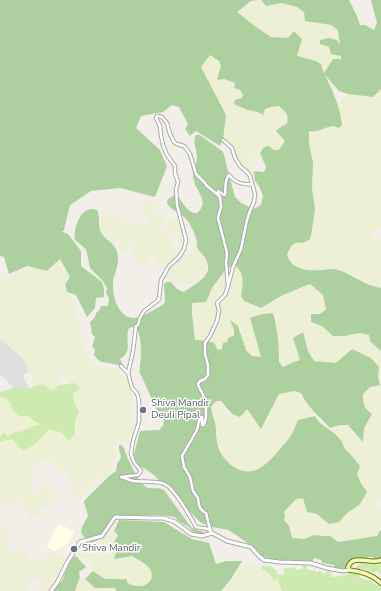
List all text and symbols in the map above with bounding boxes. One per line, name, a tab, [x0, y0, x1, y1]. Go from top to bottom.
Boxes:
place label: Shiva Mandir Deuli Pipal	[151, 398, 209, 422]
marker: Shiva Mandir Deuli Pipal	[138, 405, 148, 415]
place label: Shiva Mandir	[82, 543, 140, 555]
marker: Shiva Mandir	[69, 544, 79, 554]

